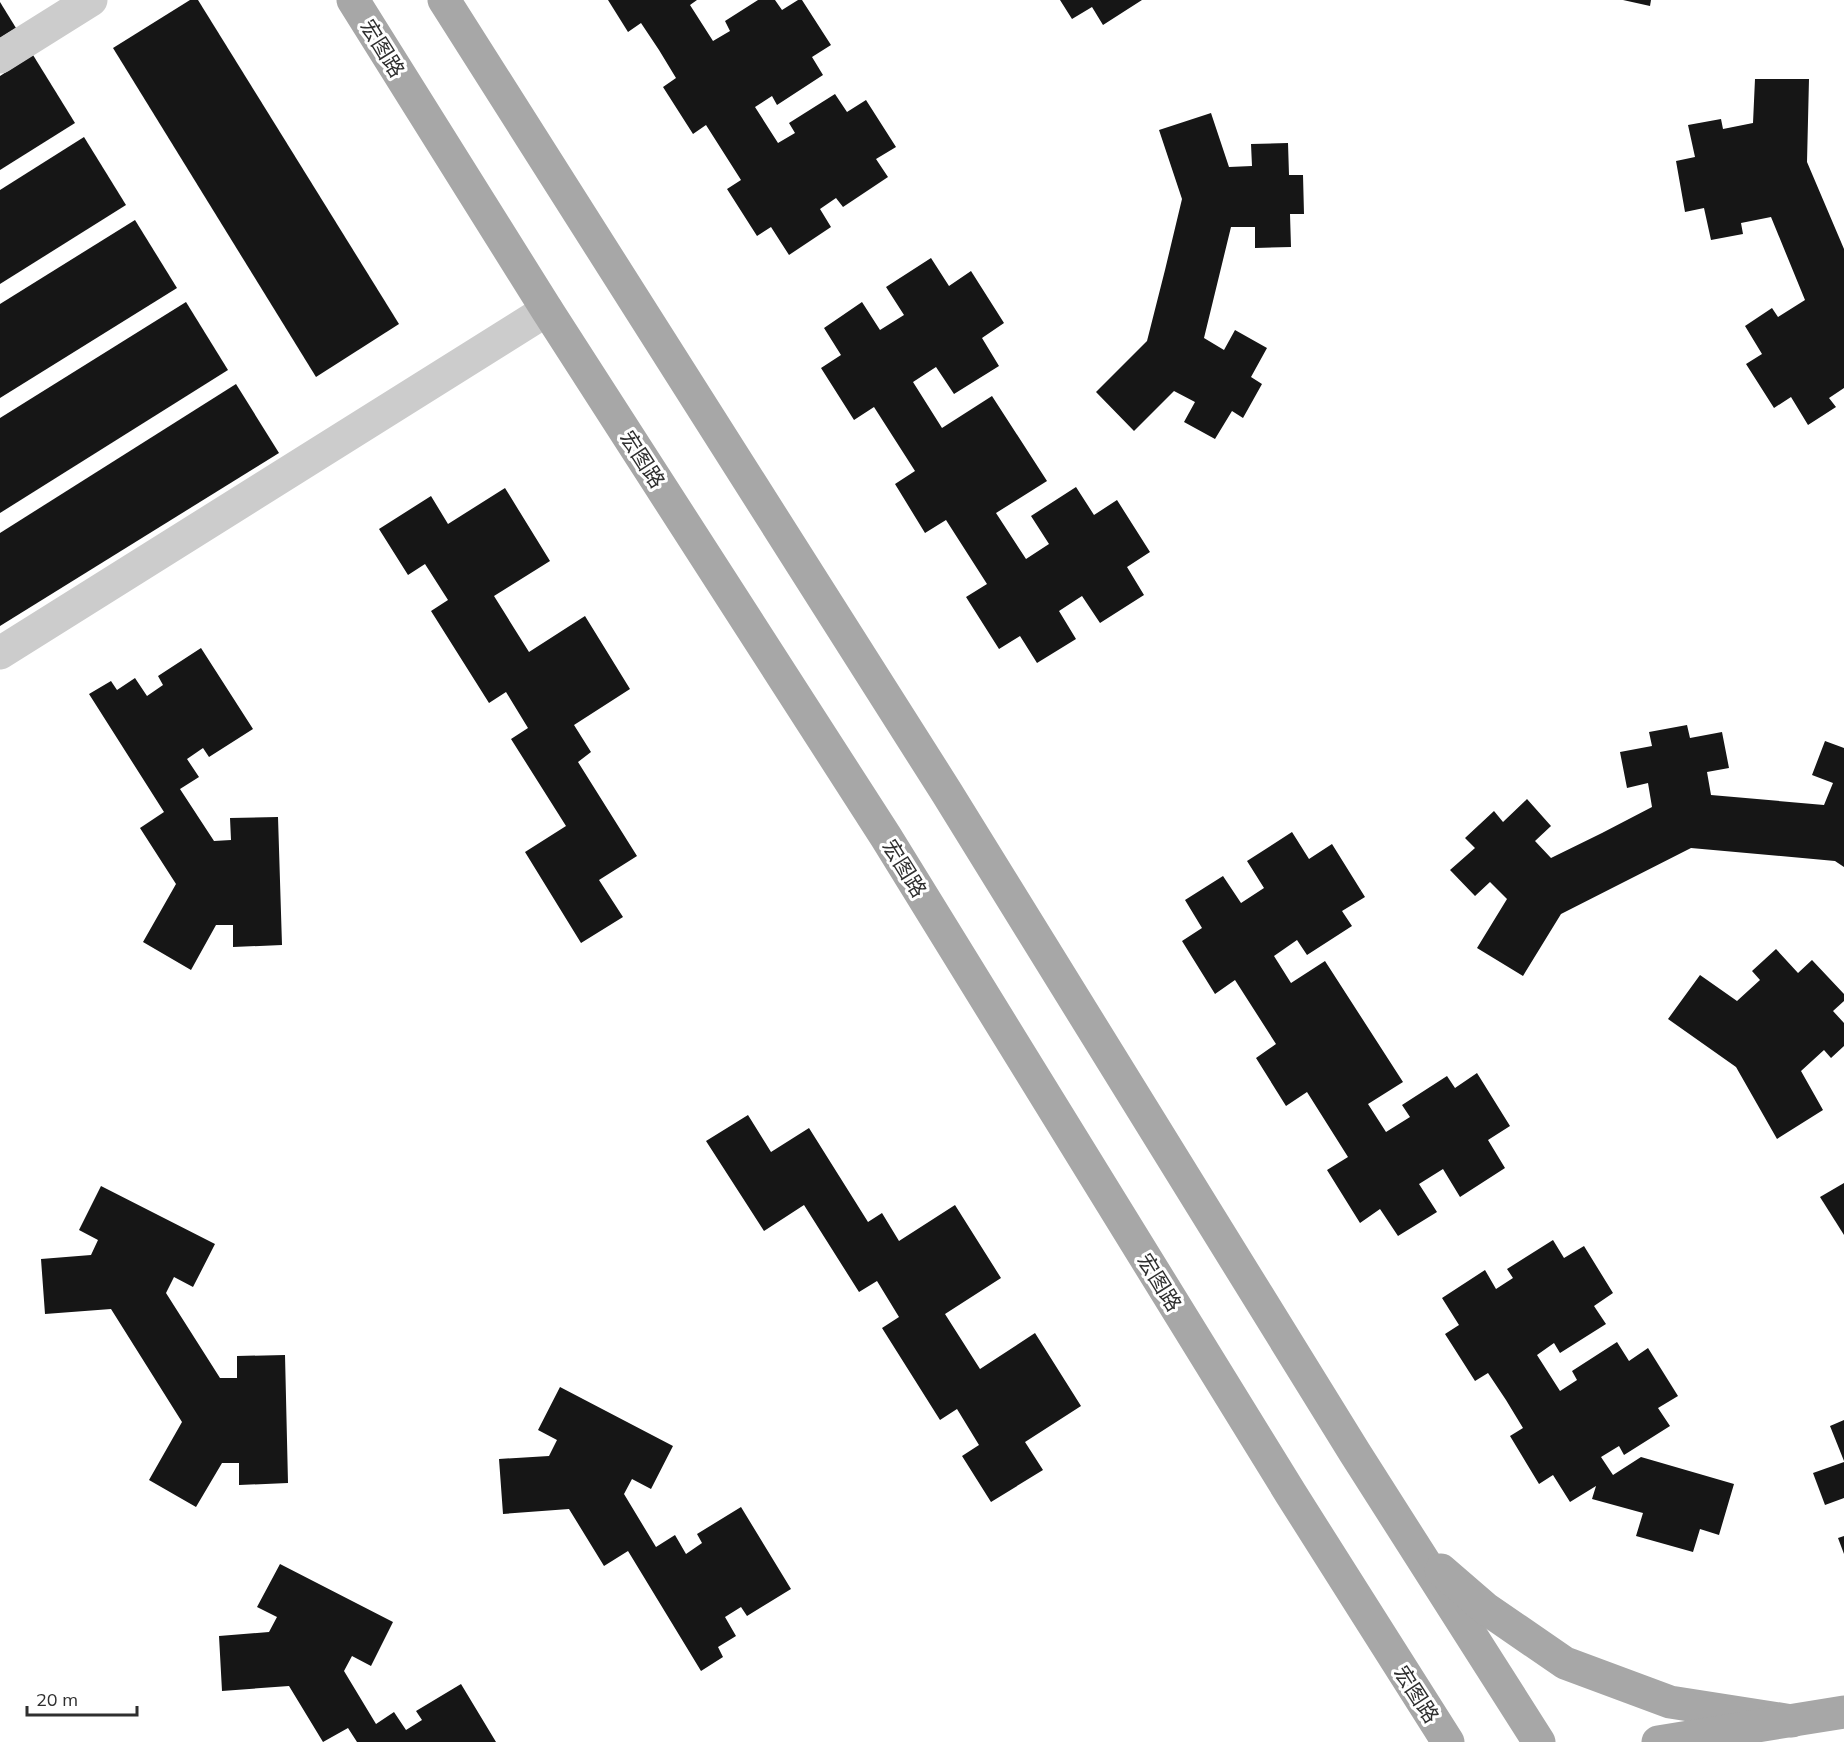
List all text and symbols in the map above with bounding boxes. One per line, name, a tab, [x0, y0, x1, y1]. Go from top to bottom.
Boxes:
street label: 宏图路	[355, 14, 411, 82]
street label: 宏图路	[615, 426, 671, 492]
street label: 宏图路	[877, 834, 933, 902]
street label: 宏图路	[1132, 1248, 1188, 1316]
street label: 宏图路	[1389, 1661, 1445, 1727]
scale bar	[27, 1679, 136, 1717]
text: 20 m	[36, 1688, 78, 1711]

